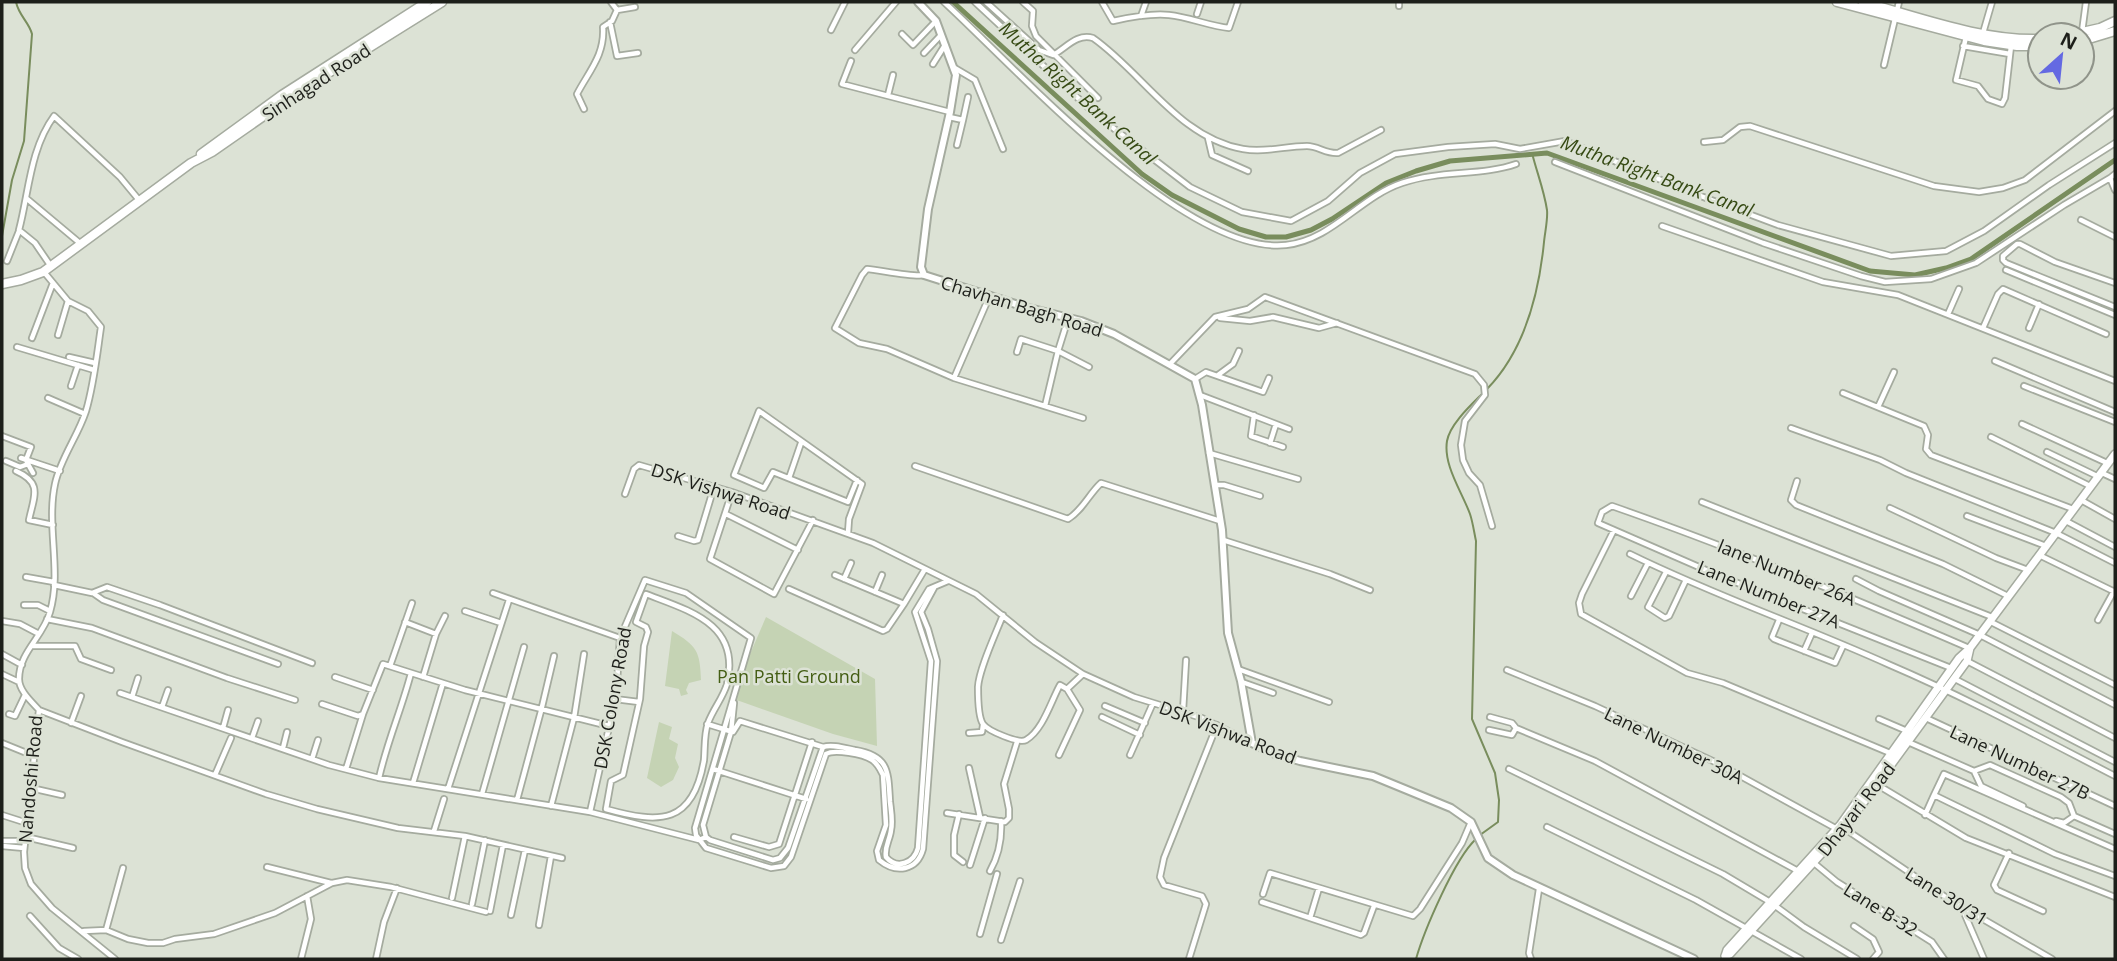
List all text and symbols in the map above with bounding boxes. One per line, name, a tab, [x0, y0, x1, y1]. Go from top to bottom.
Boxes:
water label: Mutha Right Bank Canal	[994, 15, 1163, 171]
north arrow	[2026, 21, 2096, 91]
text: N	[2056, 26, 2082, 56]
street label: Sinhagad Road	[257, 38, 375, 126]
water label: Mutha Right Bank Canal	[1557, 129, 1758, 223]
street label: Chavhan Bagh Road	[938, 270, 1106, 342]
street label: DSK Vishwa Road	[648, 457, 794, 525]
street label: lane Number 26A	[1714, 533, 1860, 611]
street label: Lane Number 27A	[1694, 554, 1844, 634]
street label: DSK Colony Road	[588, 625, 636, 771]
park label: Pan Patti Ground	[717, 664, 861, 688]
street label: DSK Vishwa Road	[1156, 695, 1300, 769]
street label: Lane Number 30A	[1601, 701, 1748, 789]
street label: Nandoshi Road	[12, 714, 48, 844]
street label: Lane Number 27B	[1946, 719, 2094, 805]
street label: Dhayari Road	[1812, 757, 1900, 861]
street label: Lane 30/31	[1901, 861, 1993, 931]
street label: Lane B-32	[1839, 877, 1923, 941]

